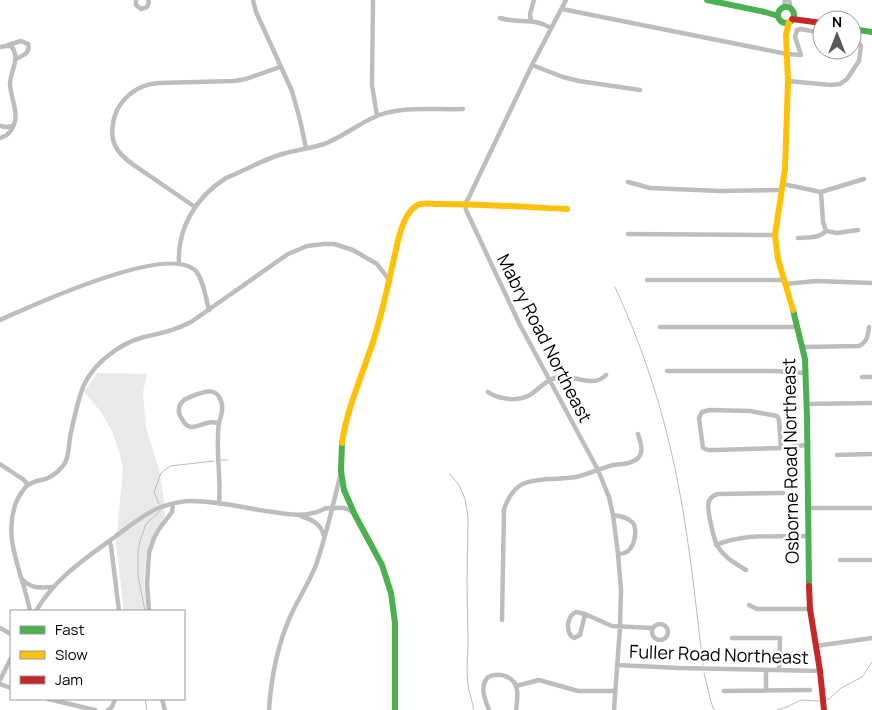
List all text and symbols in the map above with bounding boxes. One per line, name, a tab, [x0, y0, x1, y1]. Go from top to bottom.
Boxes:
north arrow	[812, 10, 862, 60]
text: N	[832, 12, 842, 31]
street label: Mabry Road Northeast	[492, 250, 598, 426]
street label: Osborne Road Northeast	[776, 358, 804, 564]
legend	[10, 610, 185, 700]
text: Fast	[55, 619, 84, 640]
street label: Fuller Road Northeast	[629, 639, 809, 669]
text: Slow	[55, 644, 88, 665]
text: Jam	[55, 669, 83, 690]

